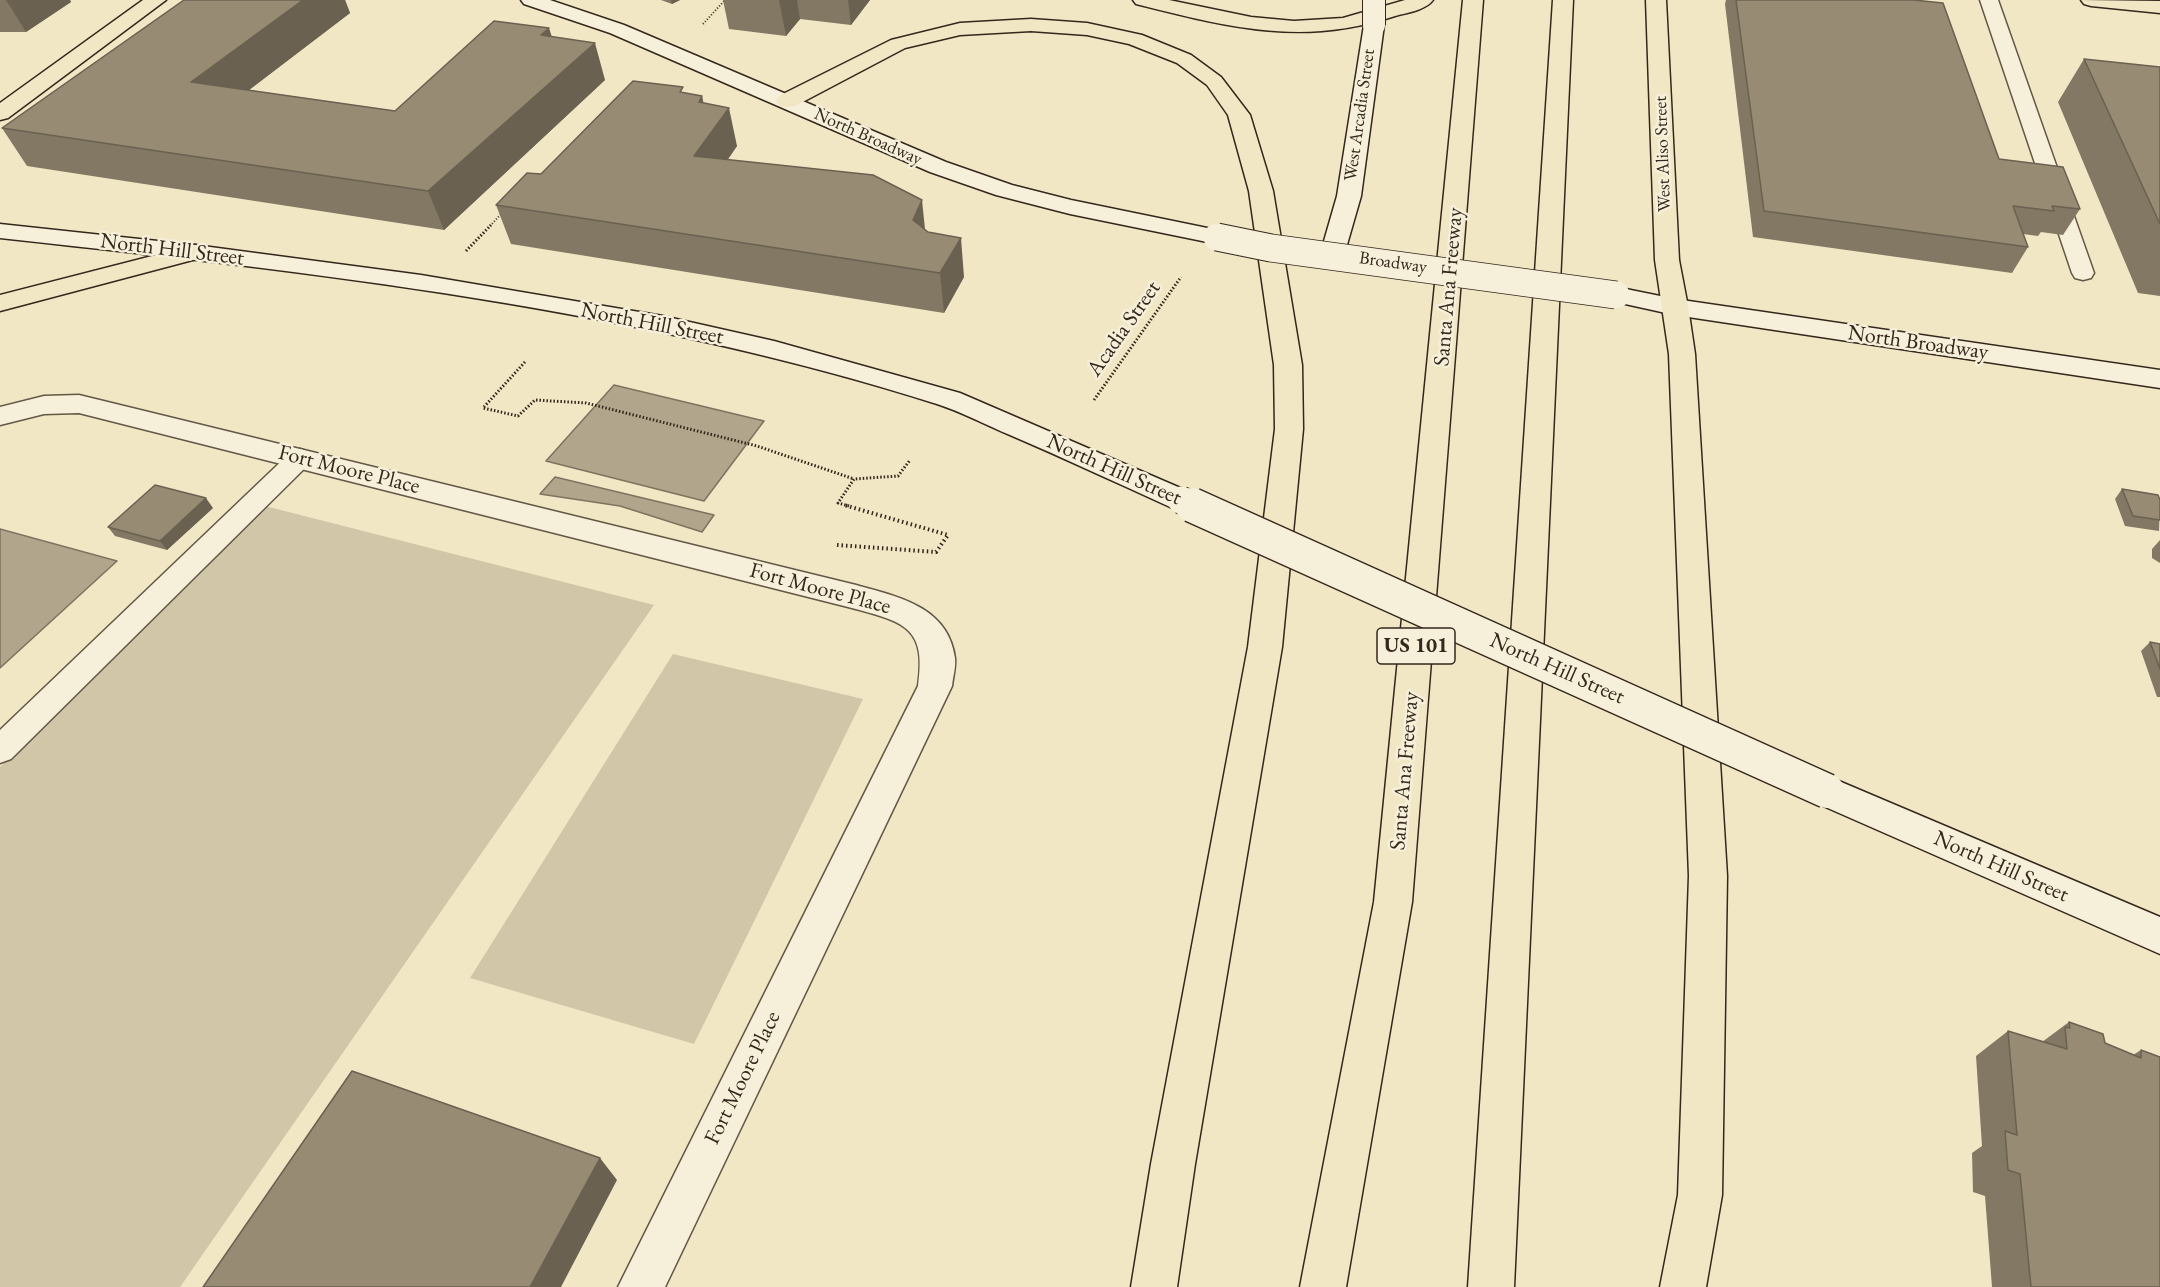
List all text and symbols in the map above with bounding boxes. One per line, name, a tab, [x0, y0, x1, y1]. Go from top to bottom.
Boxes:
street label: West Arcadia Street	[1340, 47, 1380, 183]
street label: West Aliso Street	[1650, 96, 1676, 212]
street label: North Broadway	[811, 104, 925, 170]
street label: Santa Ana Freeway	[1429, 207, 1469, 367]
street label: North Hill Street	[99, 228, 245, 272]
street label: Broadway	[1358, 248, 1428, 278]
street label: Acadia Street	[1081, 276, 1167, 382]
street label: North Hill Street	[578, 297, 726, 351]
street label: North Broadway	[1846, 320, 1990, 366]
street label: North Hill Street	[1042, 428, 1186, 512]
street label: Fort Moore Place	[275, 440, 423, 500]
street label: Fort Moore Place	[747, 557, 893, 621]
street label: North Hill Street	[1485, 627, 1629, 711]
road number: US 101	[1377, 628, 1455, 664]
street label: Santa Ana Freeway	[1385, 691, 1425, 851]
street label: North Hill Street	[1929, 825, 2073, 909]
street label: Fort Moore Place	[699, 1007, 787, 1149]

